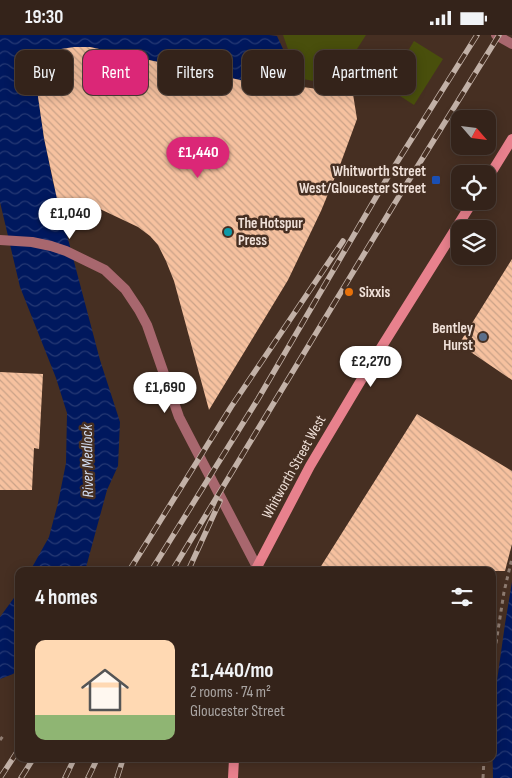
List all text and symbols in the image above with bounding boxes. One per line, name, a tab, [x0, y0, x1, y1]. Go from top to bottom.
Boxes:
text: 19:30	[25, 6, 63, 29]
chip: Buy	[15, 50, 73, 95]
chip: Rent	[83, 50, 148, 95]
chip: Filters	[158, 50, 232, 95]
chip: New	[242, 50, 304, 95]
chip: Apartment	[314, 50, 416, 95]
north arrow	[451, 110, 496, 155]
map controls	[451, 110, 496, 265]
pin: £1,440	[157, 137, 239, 179]
text: £1,440	[177, 143, 219, 162]
place label: Whitworth Street West/Gloucester Street	[299, 162, 426, 198]
button: locate	[451, 165, 496, 210]
marker: Whitworth Street West/Gloucester Street	[430, 174, 442, 186]
pin: £1,040	[29, 197, 111, 240]
text: £1,040	[49, 204, 91, 223]
place label: The Hotspur Press	[238, 214, 303, 250]
button: layers	[451, 220, 496, 265]
marker: The Hotspur Press	[222, 226, 234, 238]
place label: Sixxis	[359, 283, 390, 302]
marker: Sixxis	[343, 286, 355, 298]
place label: Bentley Hurst	[432, 319, 474, 355]
marker: Bentley Hurst	[477, 331, 489, 343]
pin: £2,270	[330, 345, 412, 388]
text: £2,270	[351, 352, 391, 371]
pin: £1,690	[124, 371, 206, 414]
text: £1,690	[144, 378, 186, 397]
street label: Whitworth Street West	[258, 411, 331, 522]
water label: River Medlock	[78, 423, 98, 498]
icon: filters	[448, 583, 476, 611]
text: 4 homes	[35, 585, 98, 610]
text: £1,440/mo	[190, 658, 273, 683]
icon: home	[75, 660, 135, 720]
text: 2 rooms · 74 m²	[190, 683, 271, 702]
text: Gloucester Street	[190, 702, 285, 721]

